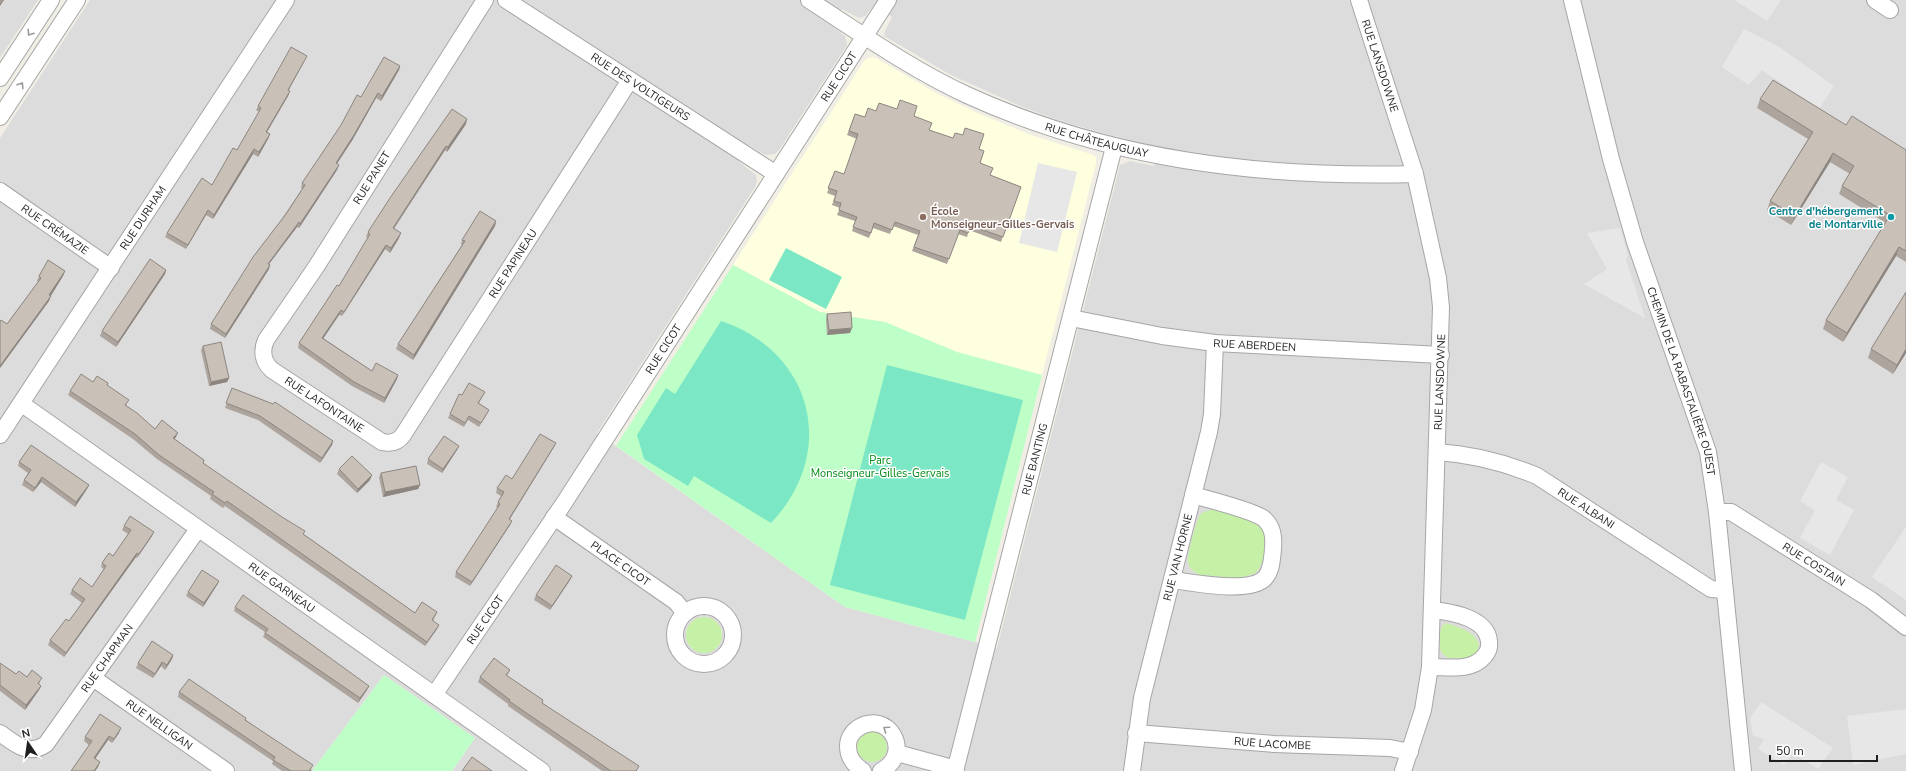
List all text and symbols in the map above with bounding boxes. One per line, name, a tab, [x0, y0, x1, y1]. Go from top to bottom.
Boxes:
street label: RUE LANSDOWNE	[1358, 17, 1402, 114]
one-way arrow	[28, 28, 35, 35]
street label: RUE CICOT	[817, 48, 860, 105]
street label: RUE DES VOLTIGEURS	[588, 49, 693, 124]
one-way arrow	[17, 82, 24, 89]
street label: RUE CHÂTEAUGUAY	[1043, 119, 1150, 161]
street label: RUE PANET	[350, 148, 394, 207]
street label: RUE DURHAM	[116, 183, 169, 253]
street label: RUE CRÉMAZIE	[18, 201, 92, 258]
place label: École Monseigneur-Gilles-Gervais	[931, 203, 1074, 232]
place label: Centre d'hébergement de Montarville	[1769, 204, 1884, 232]
marker: École Monseigneur-Gilles-Gervais	[918, 212, 928, 222]
marker: Centre d'hébergement de Montarville	[1886, 212, 1896, 222]
street label: RUE PAPINEAU	[485, 226, 540, 301]
street label: CHEMIN DE LA RABASTALIÈRE OUEST	[1644, 285, 1719, 477]
street label: RUE CICOT	[642, 321, 685, 377]
street label: RUE LANSDOWNE	[1431, 334, 1449, 430]
street label: RUE ABERDEEN	[1213, 335, 1297, 355]
street label: RUE LAFONTAINE	[282, 373, 367, 436]
street label: RUE BANTING	[1018, 421, 1051, 497]
park label: Parc Monseigneur-Gilles-Gervais	[811, 453, 949, 481]
street label: RUE ALBANI	[1555, 484, 1618, 532]
street label: RUE VAN HORNE	[1159, 512, 1196, 602]
street label: PLACE CICOT	[588, 537, 653, 589]
street label: RUE COSTAIN	[1780, 539, 1848, 590]
street label: RUE GARNEAU	[245, 559, 318, 616]
street label: RUE CICOT	[463, 592, 507, 647]
street label: RUE CHAPMAN	[77, 621, 136, 695]
street label: RUE NELLIGAN	[123, 696, 196, 753]
north arrow	[8, 723, 48, 763]
text: N	[20, 726, 32, 742]
one-way arrow	[884, 727, 891, 734]
street label: RUE LACOMBE	[1234, 733, 1311, 753]
scale bar	[1770, 737, 1877, 763]
text: 50 m	[1776, 743, 1804, 759]

